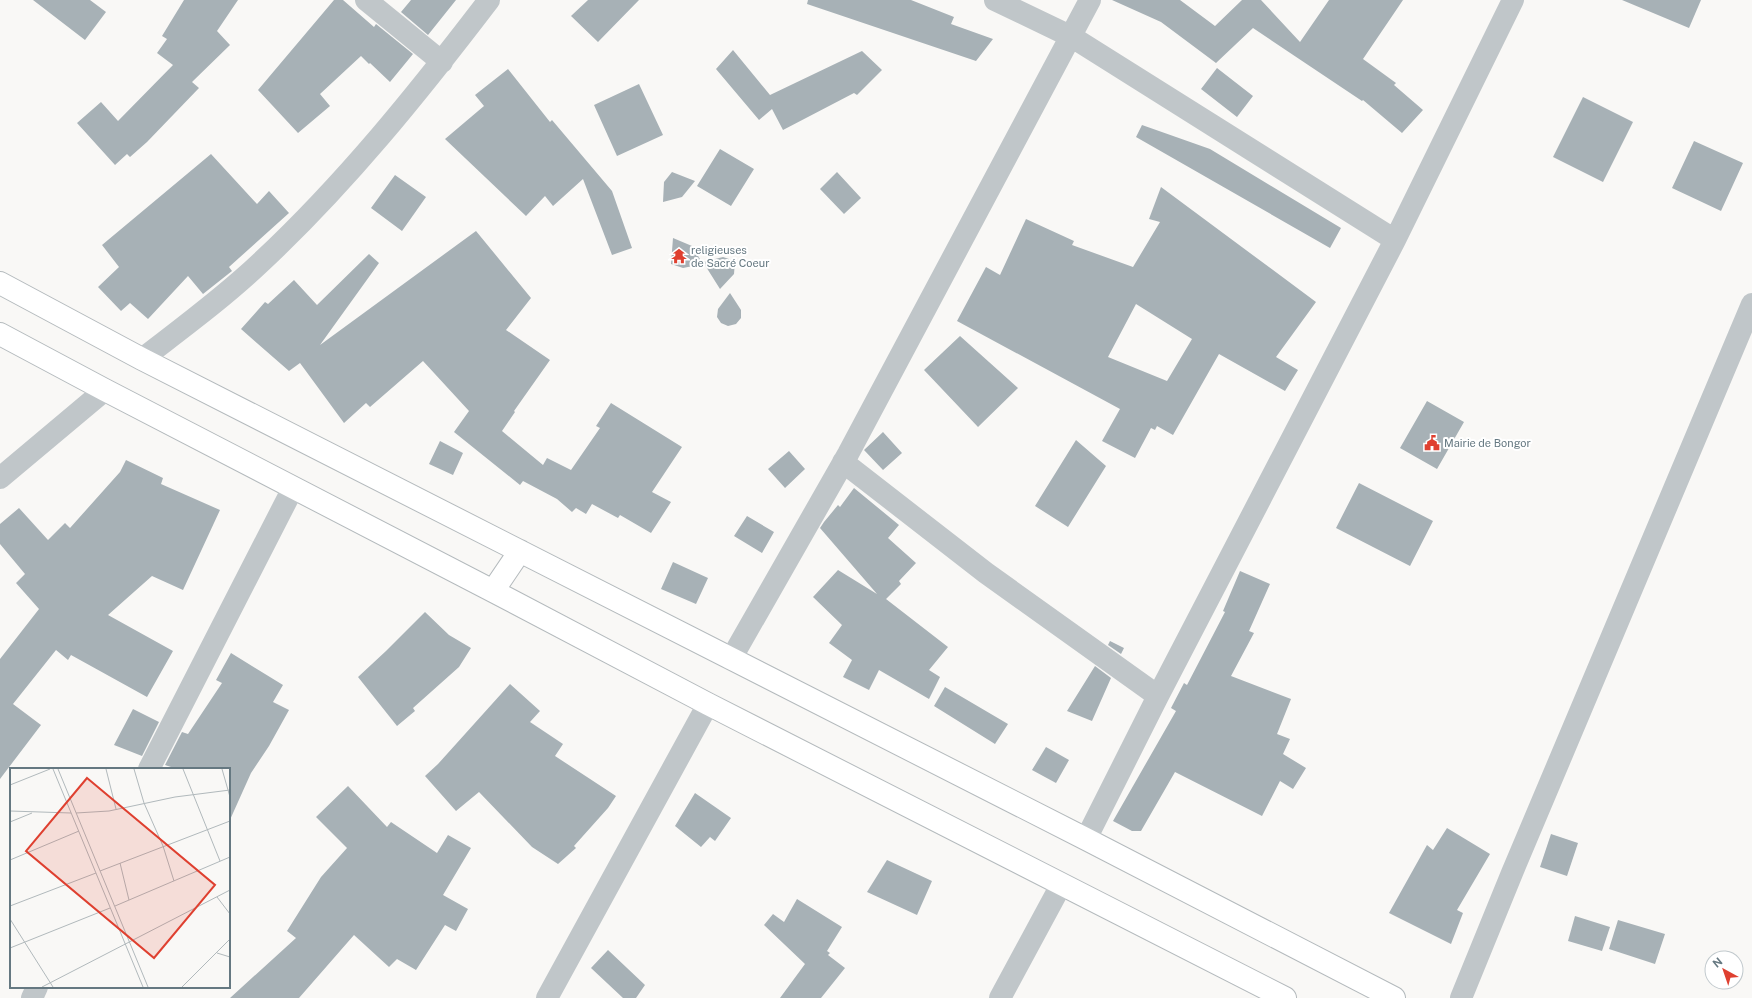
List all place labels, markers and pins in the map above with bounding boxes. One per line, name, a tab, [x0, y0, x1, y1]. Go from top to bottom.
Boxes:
place label: religieuses de Sacré Coeur	[691, 244, 770, 269]
temple icon: religieuses de Sacré Coeur	[670, 247, 688, 265]
public building icon: Mairie de Bongor	[1423, 434, 1441, 452]
place label: Mairie de Bongor	[1444, 437, 1531, 449]

